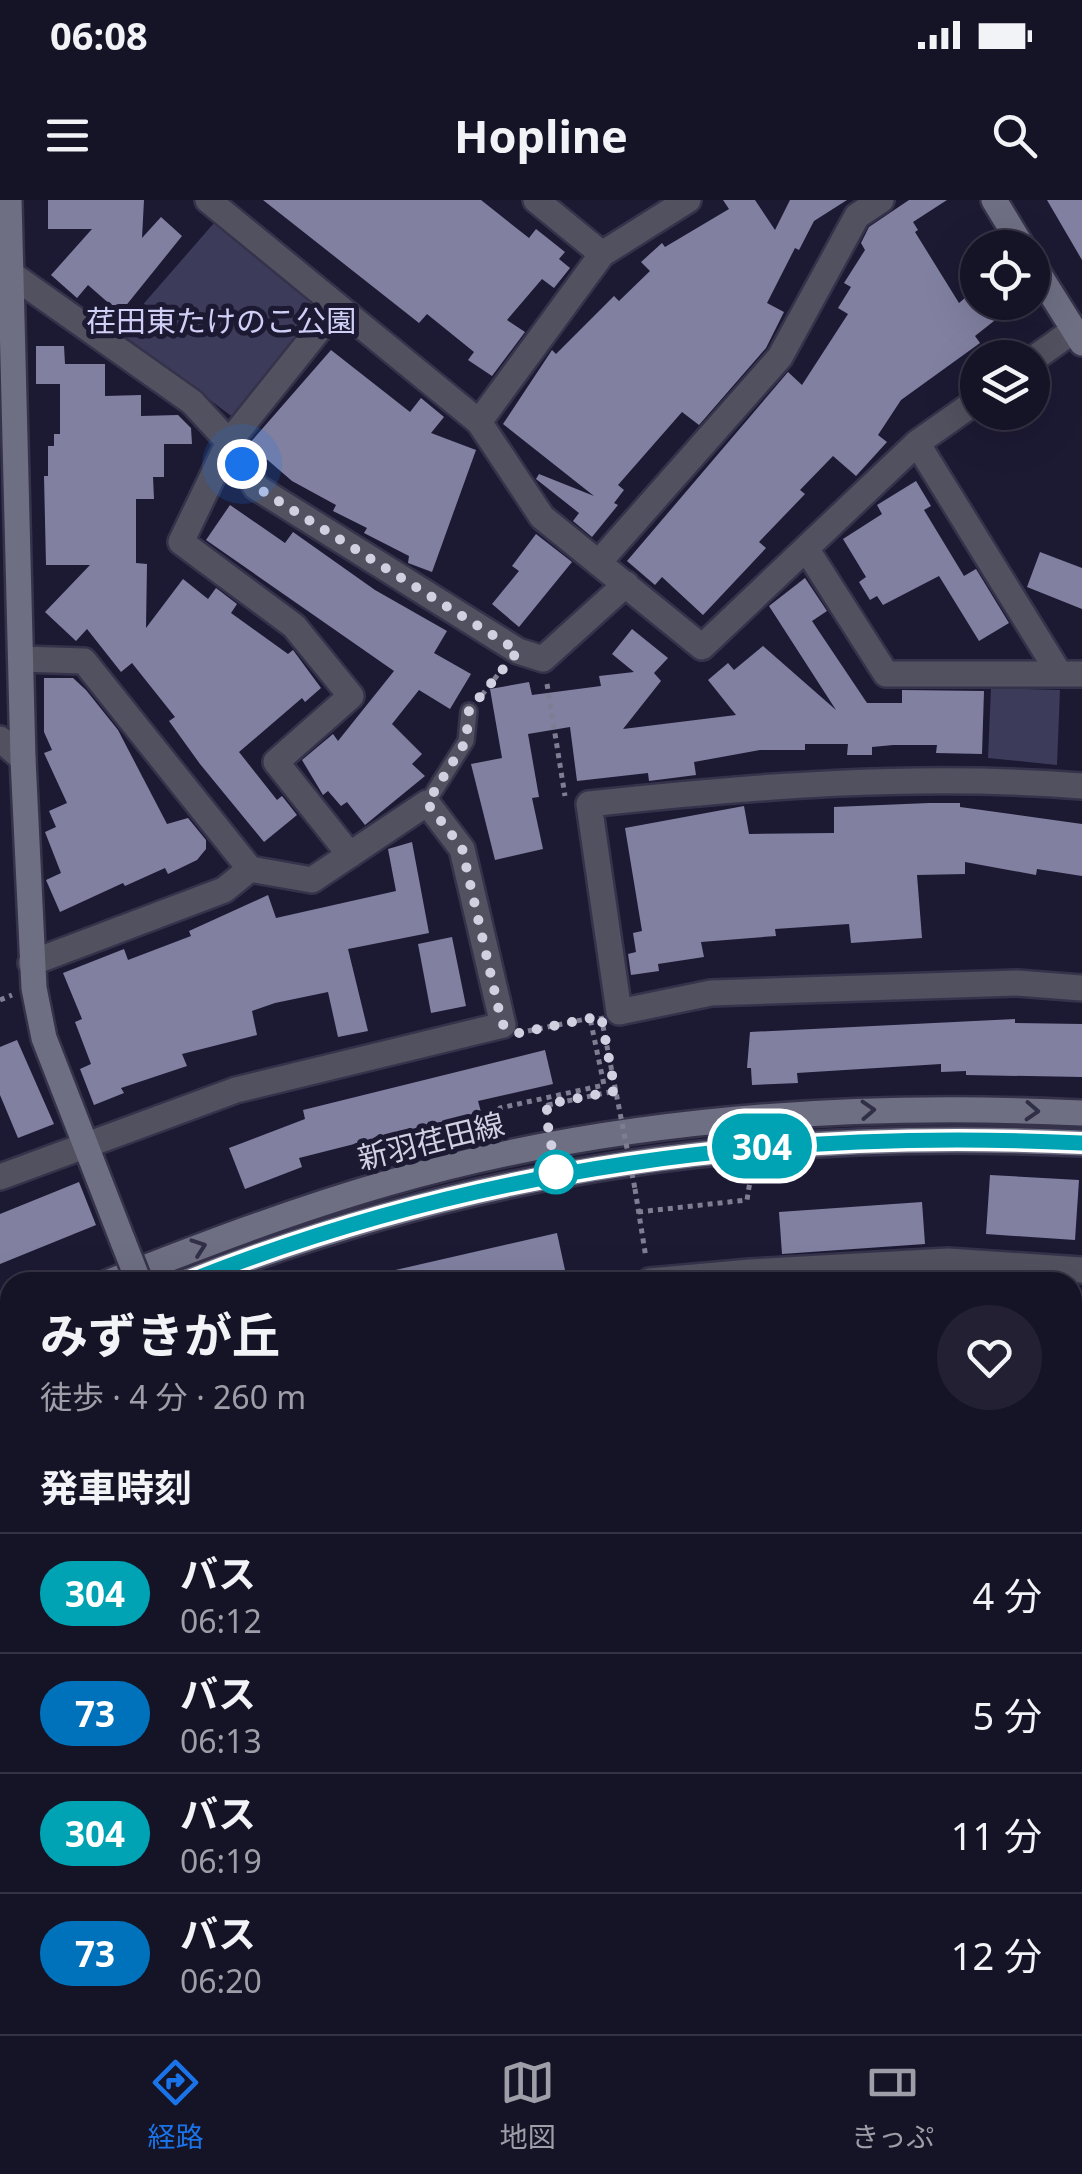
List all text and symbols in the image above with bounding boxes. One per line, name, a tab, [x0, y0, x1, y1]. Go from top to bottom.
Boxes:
text: 06:08	[50, 9, 148, 61]
text: Hopline	[454, 105, 628, 166]
icon: menu	[40, 108, 95, 163]
icon: search	[987, 108, 1042, 163]
map controls	[960, 230, 1050, 430]
button: locate	[960, 230, 1050, 320]
park label: 荏田東たけのこ公園	[86, 300, 356, 341]
button: layers	[960, 340, 1050, 430]
your location	[217, 439, 267, 489]
one-way arrow	[860, 1100, 876, 1121]
one-way arrow	[1025, 1100, 1041, 1121]
street label: 新羽荏田線	[353, 1103, 508, 1179]
line badge: 304	[704, 1114, 820, 1178]
text: 304	[732, 1123, 792, 1170]
unlabelled marker	[535, 1151, 577, 1193]
one-way arrow	[190, 1238, 207, 1259]
text: みずきが丘	[40, 1302, 280, 1367]
button: heart	[937, 1305, 1042, 1410]
text: 徒歩 · 4 分 · 260 m	[40, 1375, 306, 1418]
text: 発車時刻	[40, 1461, 192, 1513]
text: バス	[180, 1547, 256, 1599]
text: 4 分	[972, 1569, 1042, 1621]
text: 304	[65, 1570, 125, 1617]
text: 06:12	[180, 1599, 262, 1642]
text: バス	[180, 1667, 256, 1719]
text: 5 分	[972, 1689, 1042, 1741]
text: 73	[75, 1690, 115, 1737]
text: 06:13	[180, 1719, 262, 1762]
text: バス	[180, 1787, 256, 1839]
text: 11 分	[951, 1809, 1042, 1861]
text: 304	[65, 1810, 125, 1857]
text: 06:19	[180, 1839, 262, 1882]
text: バス	[180, 1907, 256, 1959]
text: 12 分	[951, 1929, 1042, 1981]
text: 73	[75, 1930, 115, 1977]
text: 06:20	[180, 1959, 262, 2002]
tab: 経路	[148, 2055, 204, 2155]
tab: 地図	[500, 2055, 556, 2155]
tab: きっぷ	[851, 2055, 934, 2155]

